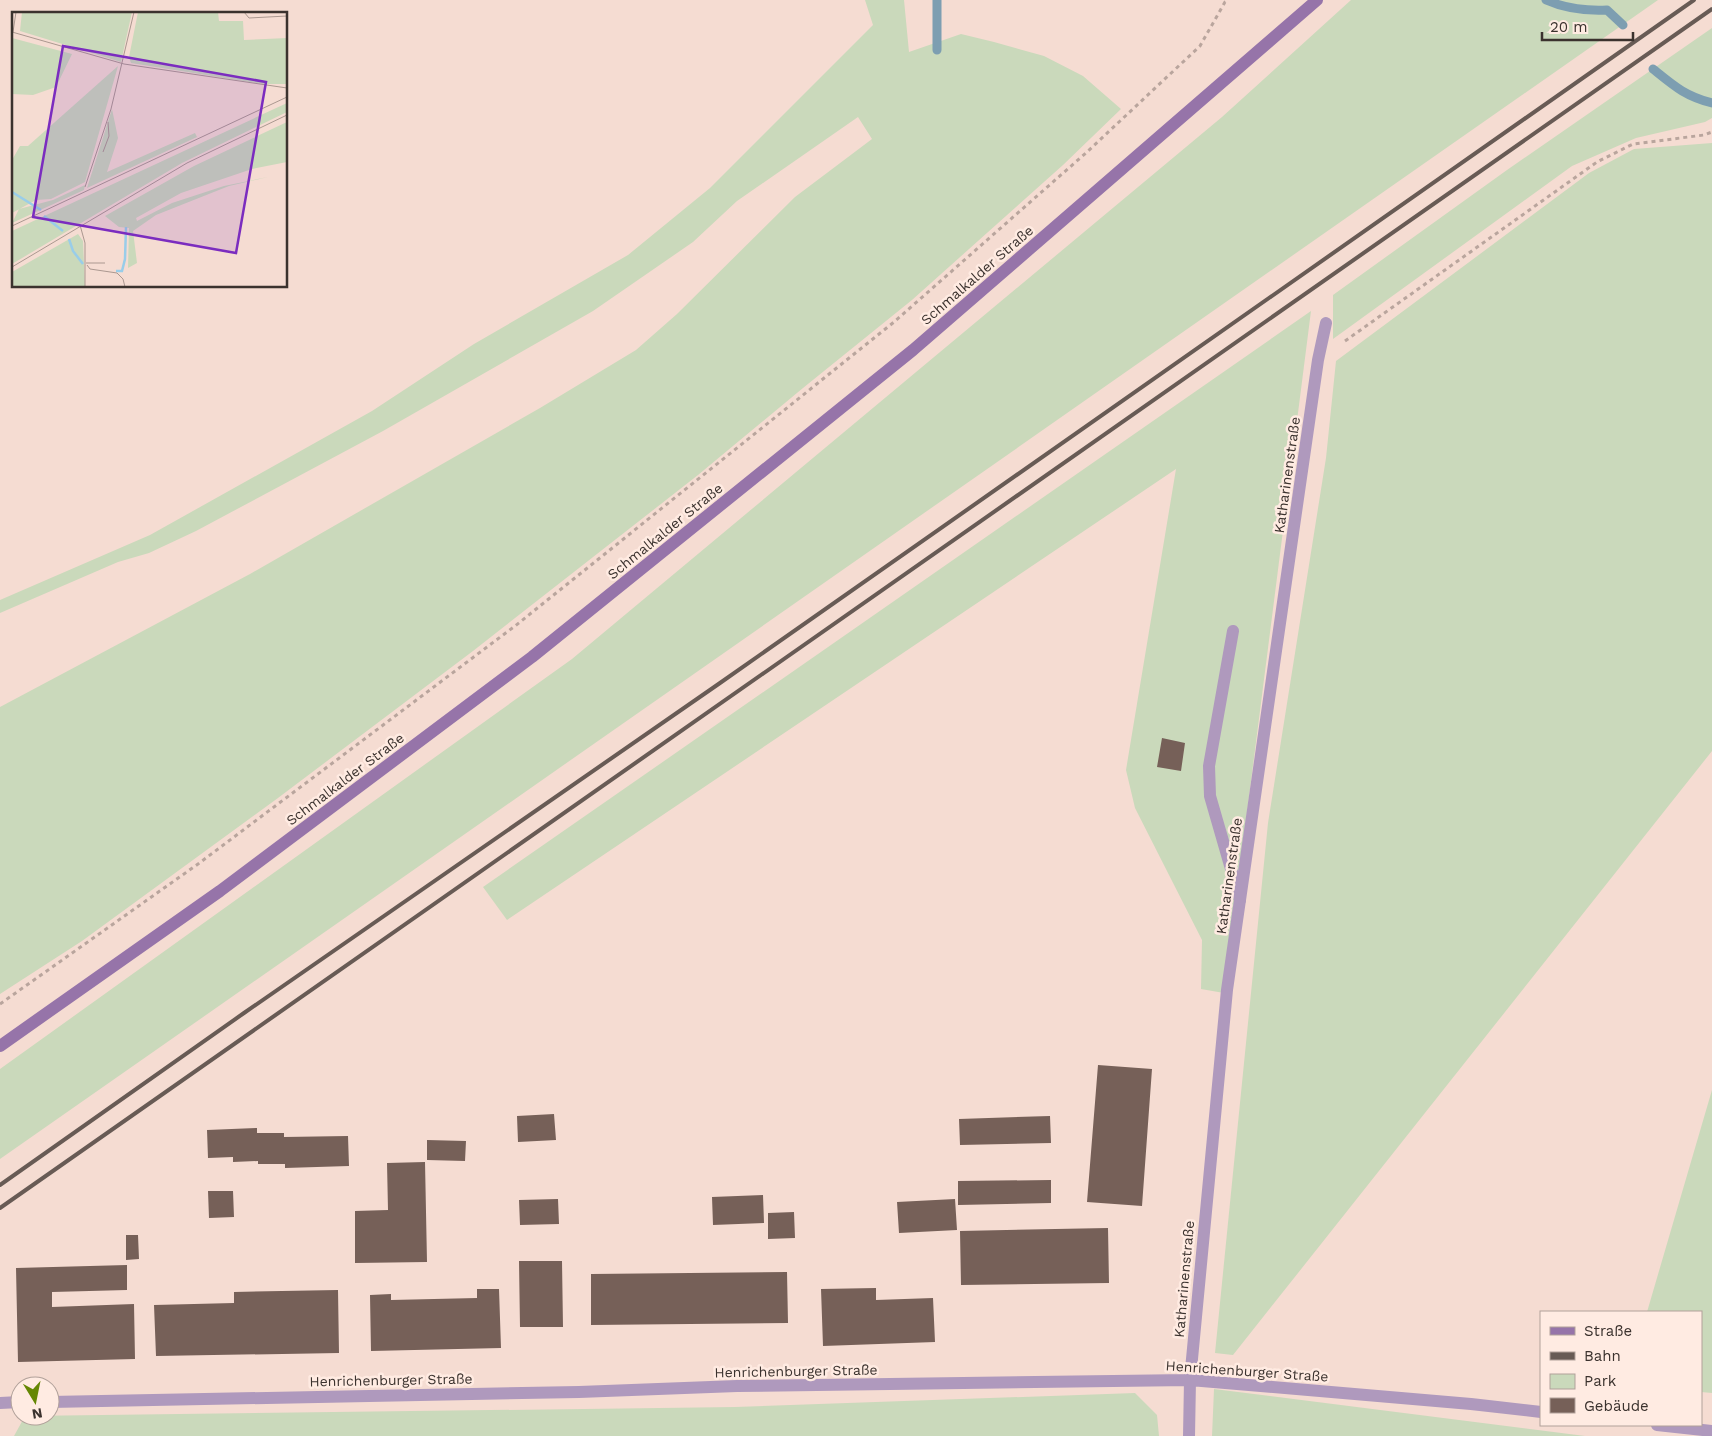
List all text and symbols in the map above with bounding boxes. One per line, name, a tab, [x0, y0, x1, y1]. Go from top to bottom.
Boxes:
scale bar	[1542, 10, 1633, 42]
inset map	[12, 12, 288, 288]
text: 20 m	[1550, 18, 1588, 36]
street label: Schmalkalder Straße	[918, 222, 1036, 328]
street label: Katharinenstraße	[1271, 416, 1303, 534]
street label: Schmalkalder Straße	[604, 480, 726, 582]
street label: Schmalkalder Straße	[283, 730, 407, 828]
street label: Katharinenstraße	[1213, 817, 1245, 935]
street label: Katharinenstraße	[1171, 1220, 1197, 1338]
legend	[1540, 1311, 1702, 1426]
text: Straße	[1584, 1322, 1632, 1340]
text: Bahn	[1584, 1347, 1621, 1365]
street label: Henrichenburger Straße	[1165, 1357, 1329, 1385]
street label: Henrichenburger Straße	[714, 1362, 878, 1380]
street label: Henrichenburger Straße	[309, 1371, 473, 1389]
text: Park	[1584, 1372, 1617, 1390]
north arrow	[10, 1376, 60, 1426]
text: Gebäude	[1584, 1397, 1649, 1415]
text: N	[31, 1405, 44, 1423]

